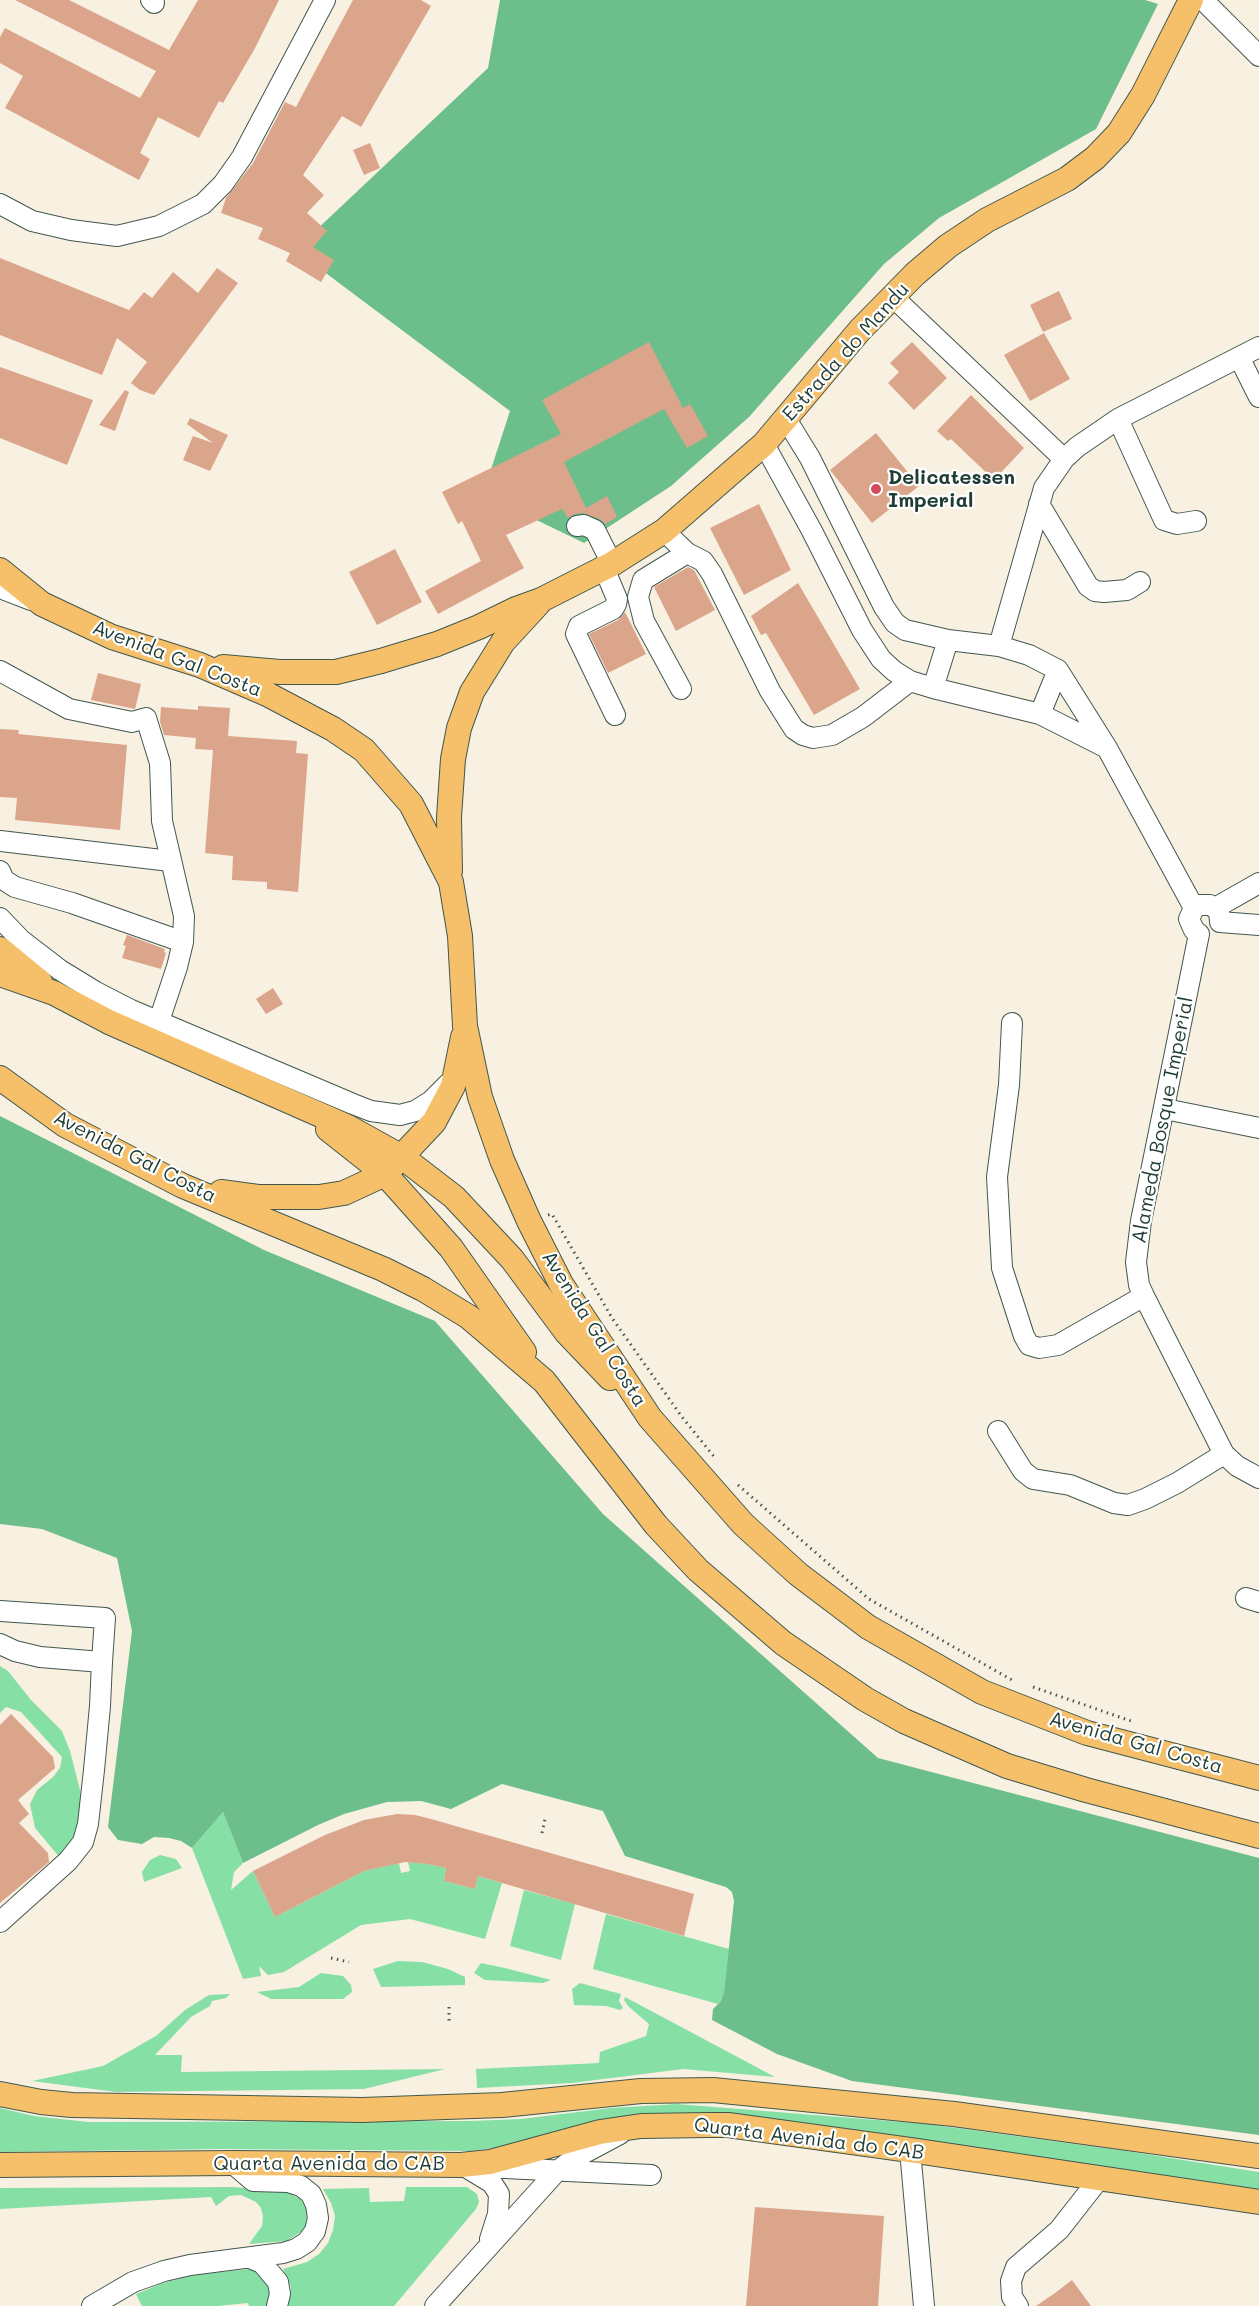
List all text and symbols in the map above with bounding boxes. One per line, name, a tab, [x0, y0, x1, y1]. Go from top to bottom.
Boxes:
street label: Estrada do Mandu	[778, 278, 914, 426]
place label: Delicatessen Imperial	[888, 466, 1015, 513]
marker: Delicatessen Imperial	[869, 482, 883, 496]
street label: Avenida Gal Costa	[89, 616, 265, 702]
street label: Alameda Bosque Imperial	[1127, 995, 1199, 1245]
street label: Avenida Gal Costa	[50, 1106, 220, 1208]
street label: Avenida Gal Costa	[536, 1247, 652, 1411]
street label: Avenida Gal Costa	[1046, 1707, 1226, 1779]
street label: Quarta Avenida do CAB	[693, 2113, 925, 2165]
street label: Quarta Avenida do CAB	[213, 2152, 445, 2176]

